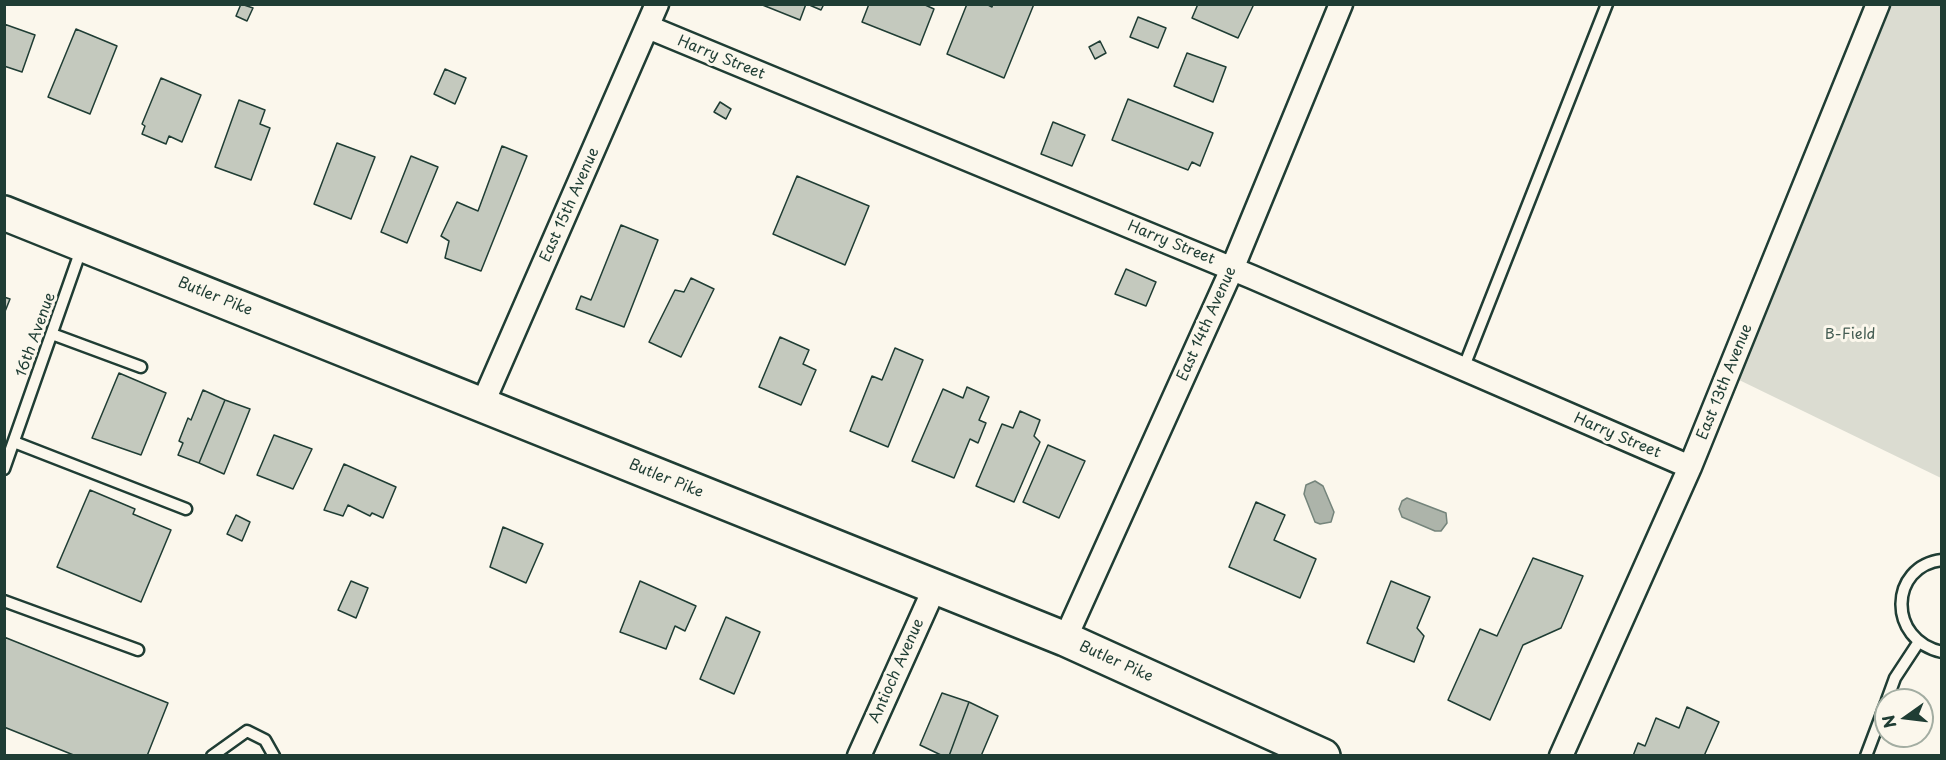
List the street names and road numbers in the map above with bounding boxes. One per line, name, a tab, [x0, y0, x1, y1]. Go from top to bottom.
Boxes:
street label: Harry Street	[675, 32, 767, 84]
street label: East 15th Avenue	[537, 145, 603, 265]
street label: Harry Street	[1125, 217, 1217, 269]
street label: East 14th Avenue	[1174, 264, 1240, 384]
street label: Butler Pike	[175, 274, 255, 320]
street label: 16th Avenue	[12, 290, 60, 380]
street label: East 13th Avenue	[1694, 321, 1756, 443]
street label: Harry Street	[1571, 410, 1663, 462]
street label: Butler Pike	[626, 456, 706, 502]
street label: Antioch Avenue	[866, 616, 928, 726]
street label: Butler Pike	[1076, 638, 1156, 686]

